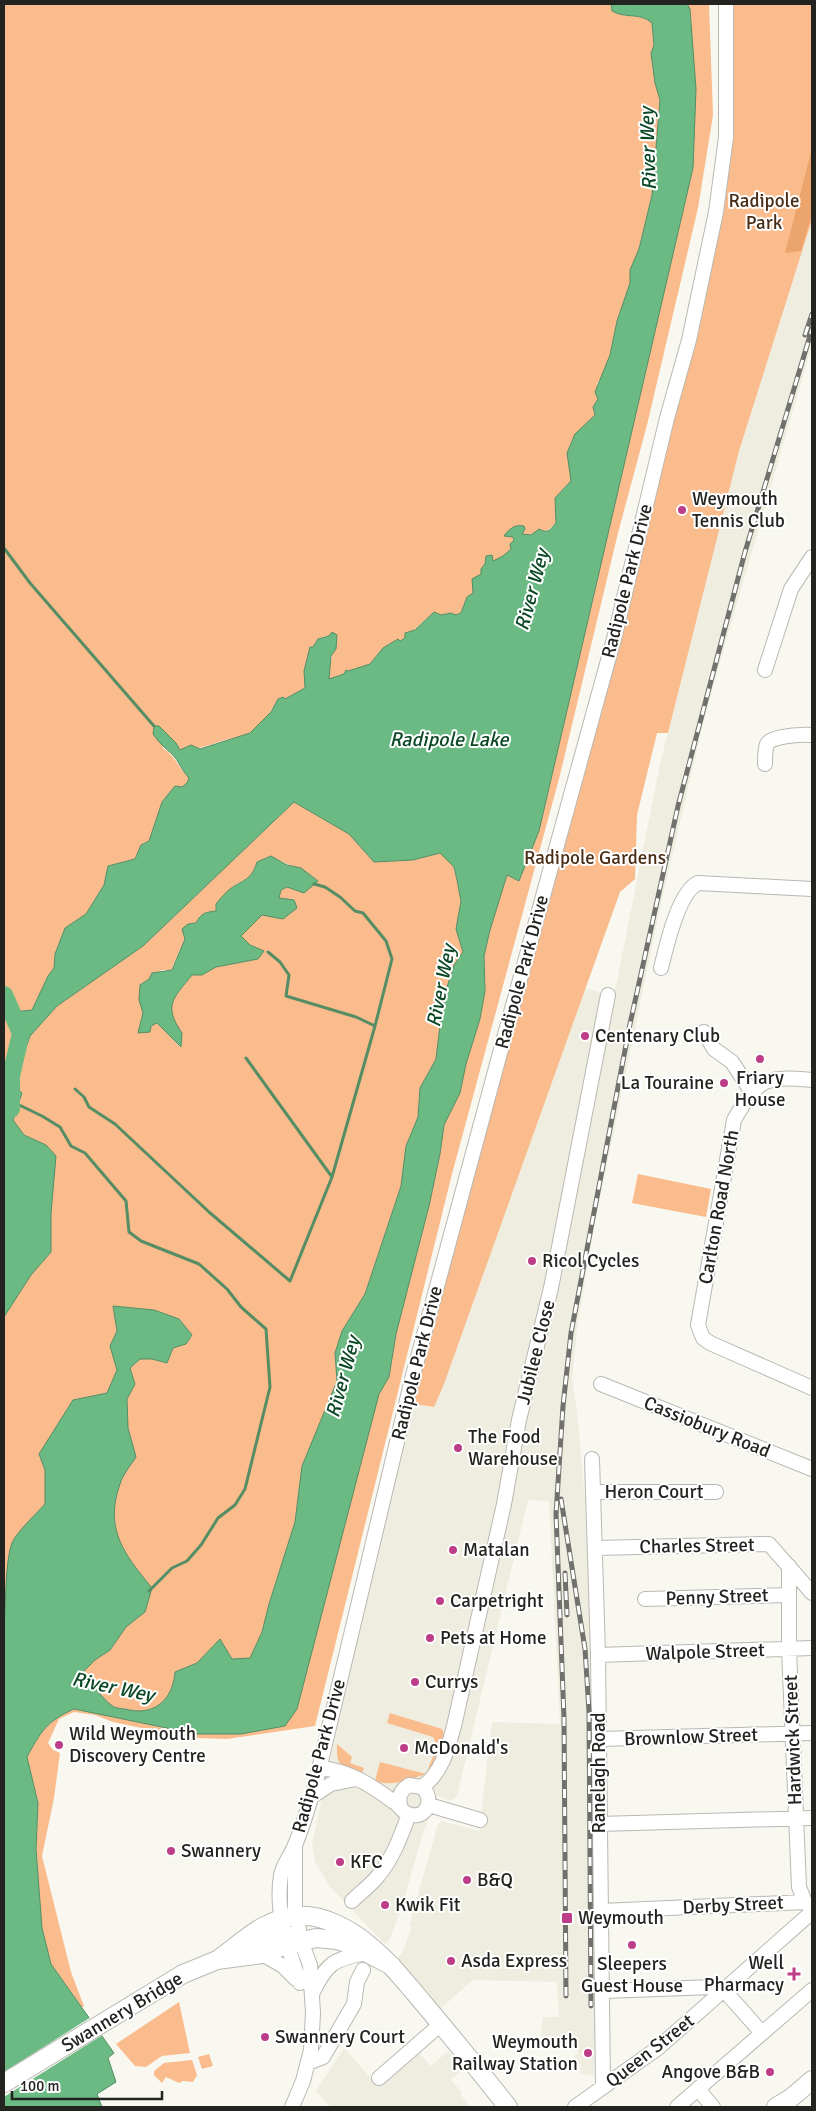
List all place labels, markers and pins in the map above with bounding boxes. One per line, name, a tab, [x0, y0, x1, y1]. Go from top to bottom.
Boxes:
place label: Weymouth Tennis Club	[692, 487, 785, 533]
marker: Weymouth Tennis Club	[676, 504, 688, 516]
place label: Centenary Club	[595, 1024, 720, 1048]
marker: Centenary Club	[579, 1030, 591, 1042]
marker: Friary House	[754, 1053, 766, 1065]
place label: Friary House	[735, 1066, 785, 1112]
place label: La Touraine	[621, 1071, 714, 1095]
marker: La Touraine	[718, 1077, 730, 1089]
place label: Ricol Cycles	[542, 1249, 639, 1273]
marker: Ricol Cycles	[526, 1255, 538, 1267]
place label: The Food Warehouse	[468, 1425, 558, 1471]
marker: The Food Warehouse	[452, 1442, 464, 1454]
place label: Matalan	[463, 1538, 530, 1562]
marker: Matalan	[447, 1544, 459, 1556]
place label: Carpetright	[450, 1589, 544, 1613]
marker: Carpetright	[434, 1595, 446, 1607]
place label: Pets at Home	[440, 1626, 547, 1650]
marker: Pets at Home	[424, 1632, 436, 1644]
place label: Currys	[425, 1670, 478, 1694]
marker: Currys	[409, 1676, 421, 1688]
place label: Wild Weymouth Discovery Centre	[69, 1722, 206, 1768]
place label: McDonald's	[414, 1736, 508, 1760]
marker: Wild Weymouth Discovery Centre	[53, 1739, 65, 1751]
marker: McDonald's	[398, 1742, 410, 1754]
place label: Swannery	[181, 1839, 261, 1863]
marker: Swannery	[165, 1845, 177, 1857]
place label: KFC	[350, 1850, 383, 1874]
marker: KFC	[334, 1856, 346, 1868]
place label: B&Q	[477, 1868, 513, 1892]
marker: B&Q	[461, 1874, 473, 1886]
place label: Kwik Fit	[395, 1893, 461, 1917]
marker: Kwik Fit	[379, 1899, 391, 1911]
place label: Weymouth	[578, 1906, 664, 1930]
marker: Weymouth	[560, 1911, 574, 1925]
marker: Sleepers Guest House	[626, 1939, 638, 1951]
place label: Asda Express	[461, 1949, 567, 1973]
place label: Well Pharmacy	[704, 1951, 784, 1997]
place label: Sleepers Guest House	[581, 1952, 683, 1998]
marker: Asda Express	[445, 1955, 457, 1967]
marker: Well Pharmacy	[788, 1968, 800, 1980]
place label: Swannery Court	[275, 2025, 405, 2049]
place label: Weymouth Railway Station	[452, 2030, 578, 2076]
marker: Swannery Court	[259, 2031, 271, 2043]
marker: Weymouth Railway Station	[582, 2047, 594, 2059]
place label: Angove B&B	[661, 2060, 760, 2084]
marker: Angove B&B	[764, 2066, 776, 2078]

